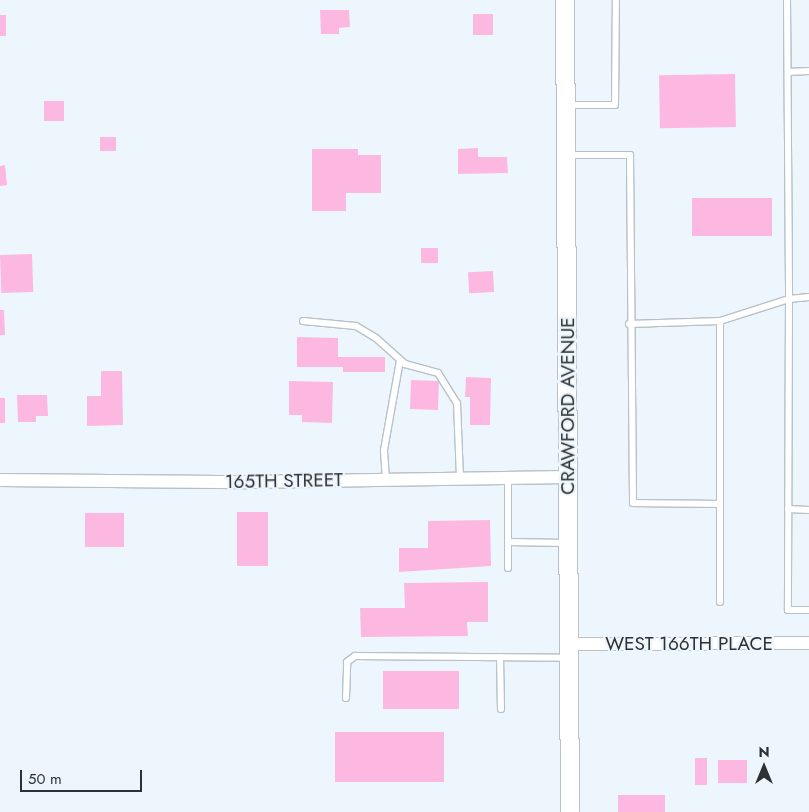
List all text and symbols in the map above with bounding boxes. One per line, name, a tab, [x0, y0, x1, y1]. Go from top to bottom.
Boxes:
street label: CRAWFORD AVENUE	[557, 317, 579, 495]
street label: 165TH STREET	[225, 469, 343, 493]
street label: WEST 166TH PLACE	[605, 633, 773, 655]
north arrow	[739, 742, 789, 792]
text: N	[758, 742, 770, 762]
scale bar	[22, 760, 145, 792]
text: 50 m	[28, 768, 62, 790]

